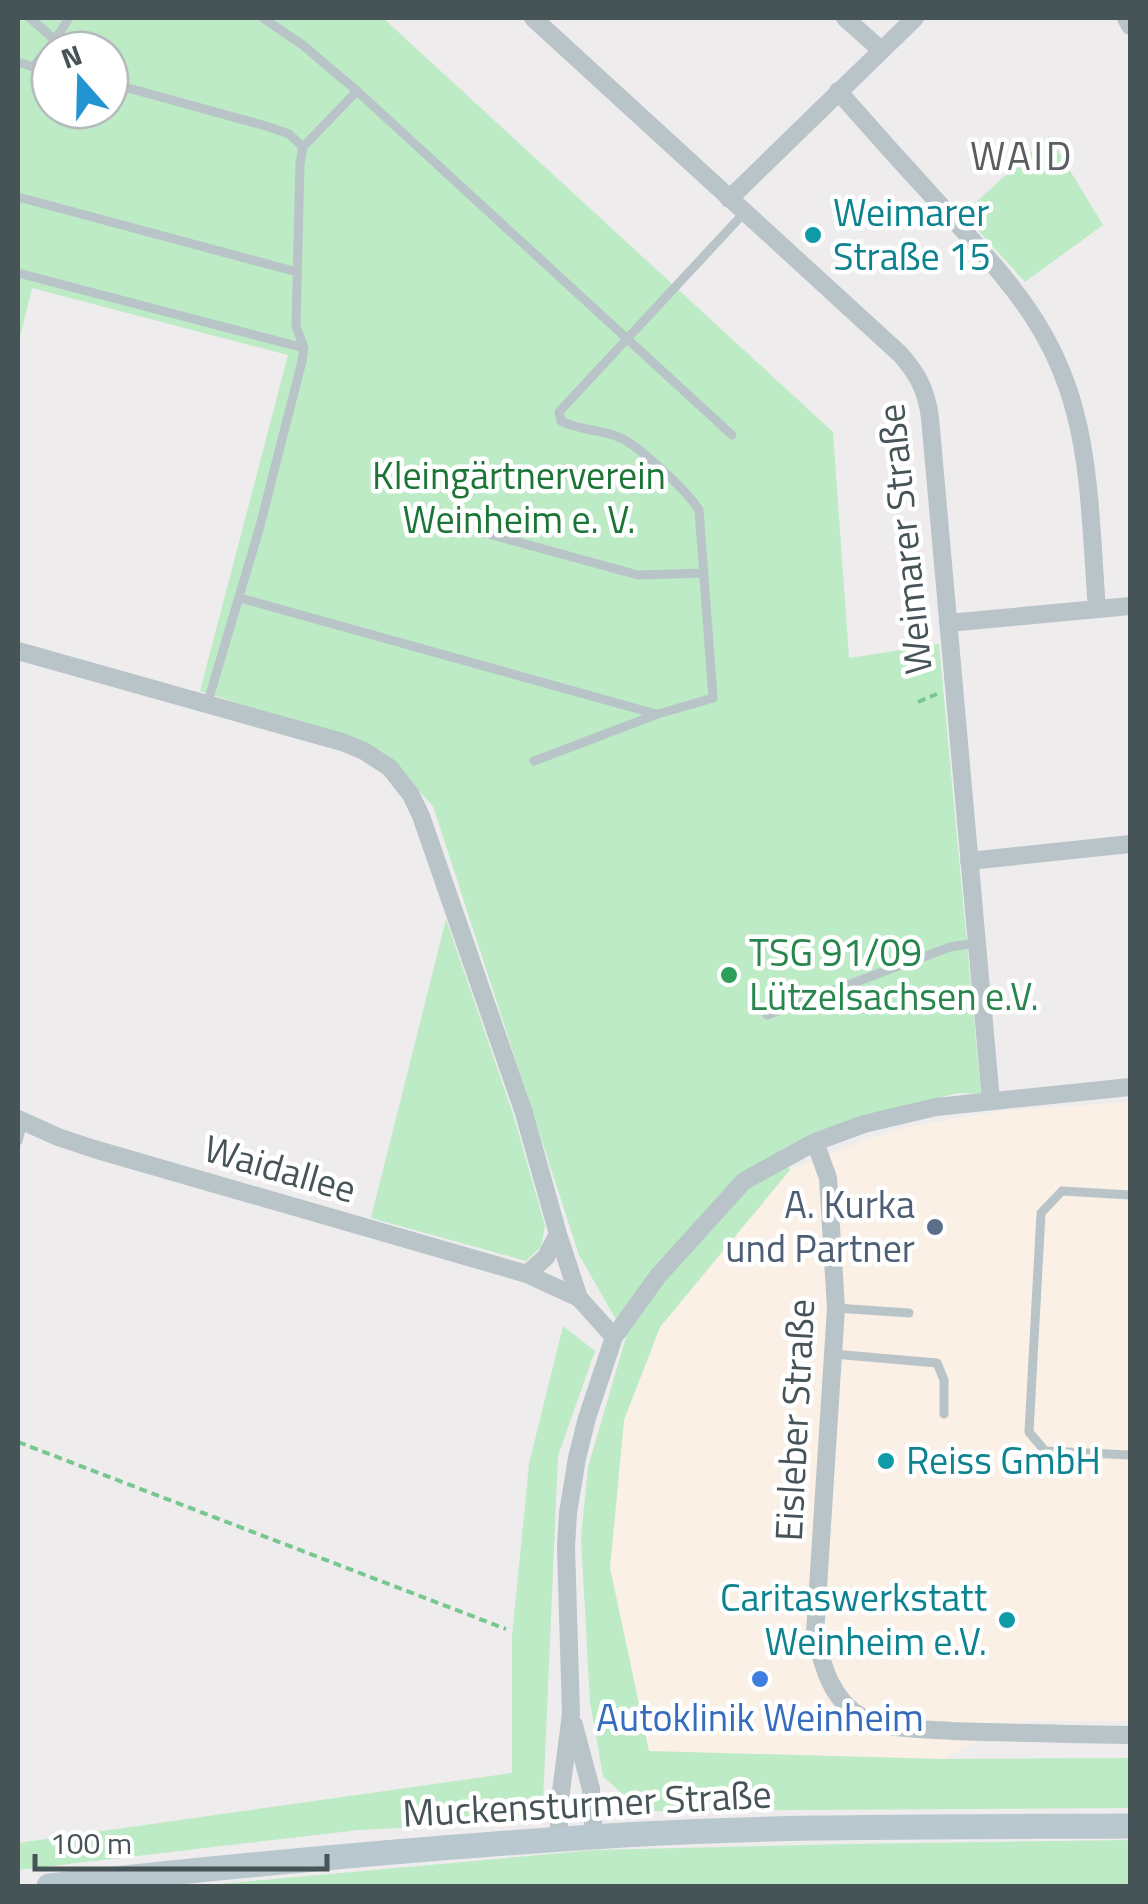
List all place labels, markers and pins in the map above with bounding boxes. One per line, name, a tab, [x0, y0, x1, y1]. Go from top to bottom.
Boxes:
place label: Weimarer Straße 15	[833, 183, 991, 285]
marker: Weimarer Straße 15	[802, 224, 824, 246]
place label: TSG 91/09 Lützelsachsen e.V.	[749, 923, 1039, 1025]
marker: TSG 91/09 Lützelsachsen e.V.	[718, 964, 740, 986]
place label: A. Kurka und Partner	[725, 1175, 915, 1277]
marker: A. Kurka und Partner	[924, 1216, 946, 1238]
place label: Reiss GmbH	[906, 1431, 1101, 1489]
marker: Reiss GmbH	[875, 1450, 897, 1472]
place label: Caritaswerkstatt Weinheim e.V.	[720, 1568, 987, 1670]
marker: Caritaswerkstatt Weinheim e.V.	[996, 1609, 1018, 1631]
marker: Autoklinik Weinheim	[749, 1668, 771, 1690]
place label: Autoklinik Weinheim	[596, 1688, 924, 1746]

